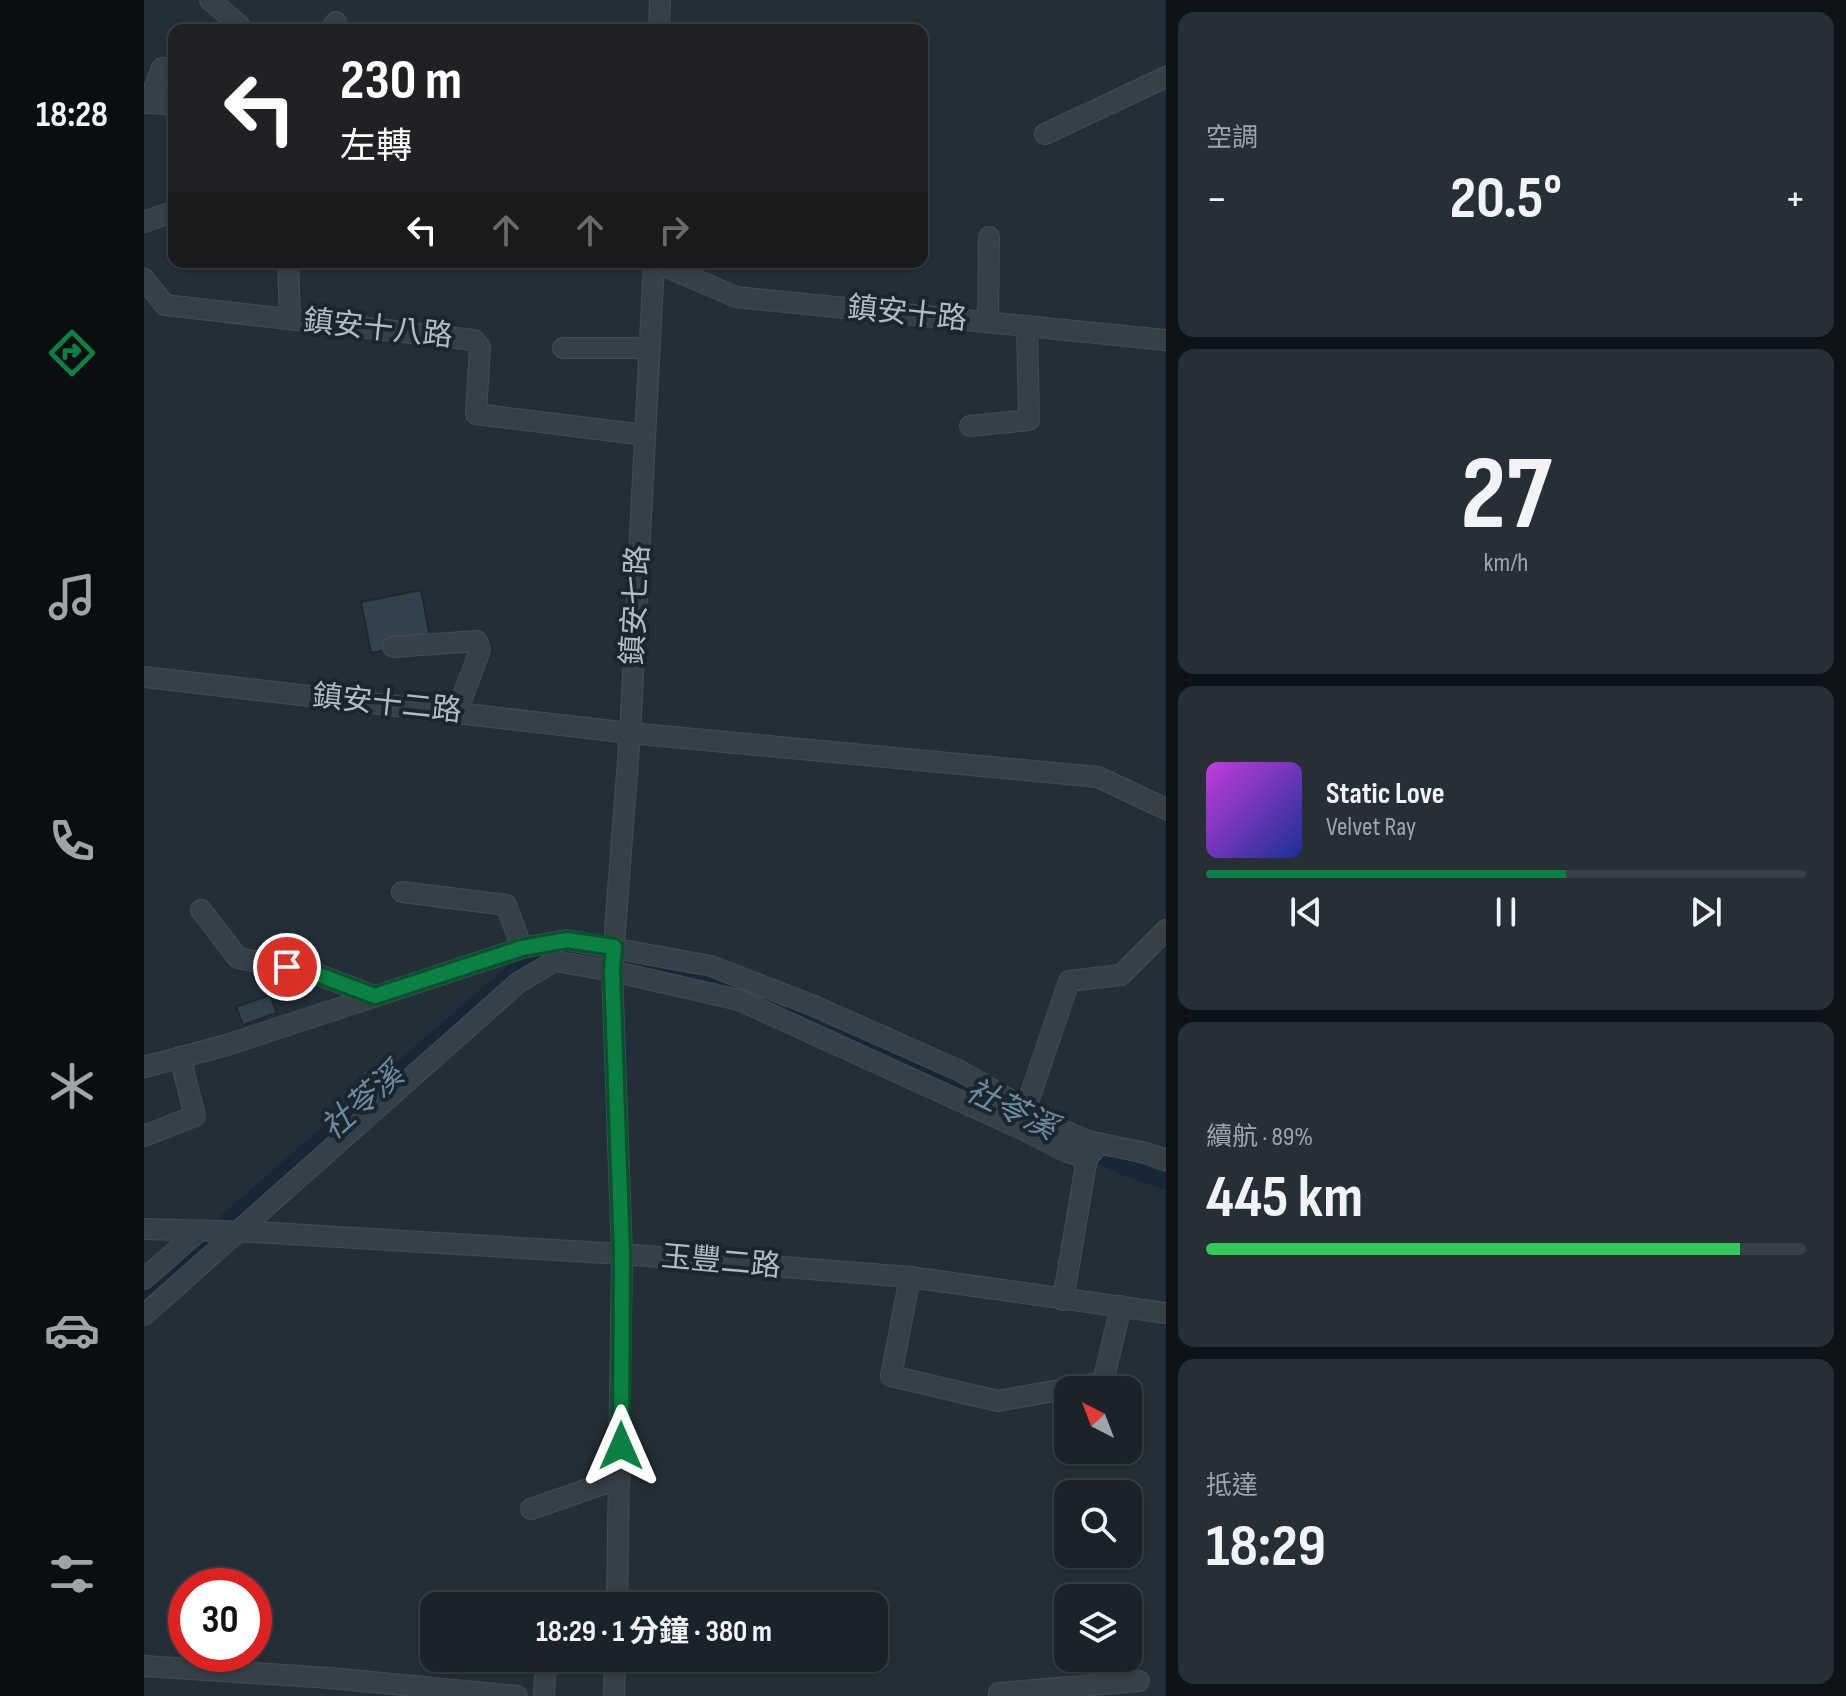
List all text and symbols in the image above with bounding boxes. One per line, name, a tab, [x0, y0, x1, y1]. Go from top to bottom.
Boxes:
text: 230 m	[340, 48, 462, 115]
icon: left	[208, 56, 312, 160]
text: 18:28	[36, 94, 108, 137]
text: 空調	[1206, 123, 1258, 154]
text: 左轉	[340, 126, 412, 169]
text: 20.5°	[1450, 163, 1562, 235]
text: −	[1206, 173, 1228, 226]
text: +	[1784, 173, 1806, 226]
icon: left	[400, 208, 444, 252]
icon: ahead	[484, 208, 528, 252]
icon: ahead	[568, 208, 612, 252]
icon: right	[652, 208, 696, 252]
street label: 鎮安十路	[845, 290, 969, 338]
street label: 鎮安十八路	[302, 303, 454, 355]
icon: directions	[44, 325, 100, 381]
text: 27	[1461, 433, 1551, 558]
street label: 鎮安七路	[615, 544, 657, 666]
text: km/h	[1484, 548, 1528, 579]
icon: music	[44, 569, 100, 625]
street label: 鎮安十二路	[311, 678, 463, 730]
text: Static Love	[1326, 776, 1445, 812]
text: Velvet Ray	[1326, 812, 1416, 843]
icon: phone	[44, 813, 100, 869]
icon: previous	[1284, 890, 1328, 934]
icon: pause	[1484, 890, 1528, 934]
icon: next	[1684, 890, 1728, 934]
pin	[253, 933, 321, 1001]
icon: arrive	[265, 945, 309, 989]
water label: 社苓溪	[314, 1053, 415, 1148]
icon: climate	[44, 1058, 100, 1114]
water label: 社苓溪	[959, 1071, 1066, 1150]
text: 續航 · 89%	[1206, 1122, 1313, 1153]
text: 445 km	[1206, 1162, 1363, 1234]
street label: 玉豐二路	[660, 1239, 782, 1285]
icon: car	[44, 1302, 100, 1358]
north arrow	[1054, 1376, 1142, 1464]
map controls	[1054, 1376, 1142, 1672]
position arrow	[579, 1404, 663, 1488]
text: 抵達	[1206, 1471, 1258, 1502]
button: search	[1054, 1480, 1142, 1568]
text: 18:29	[1206, 1511, 1326, 1583]
icon: filters	[44, 1546, 100, 1602]
speed limit sign: 30	[168, 1568, 272, 1672]
button: layers	[1054, 1584, 1142, 1672]
text: 18:29 · 1 分鐘 · 380 m	[536, 1614, 772, 1650]

